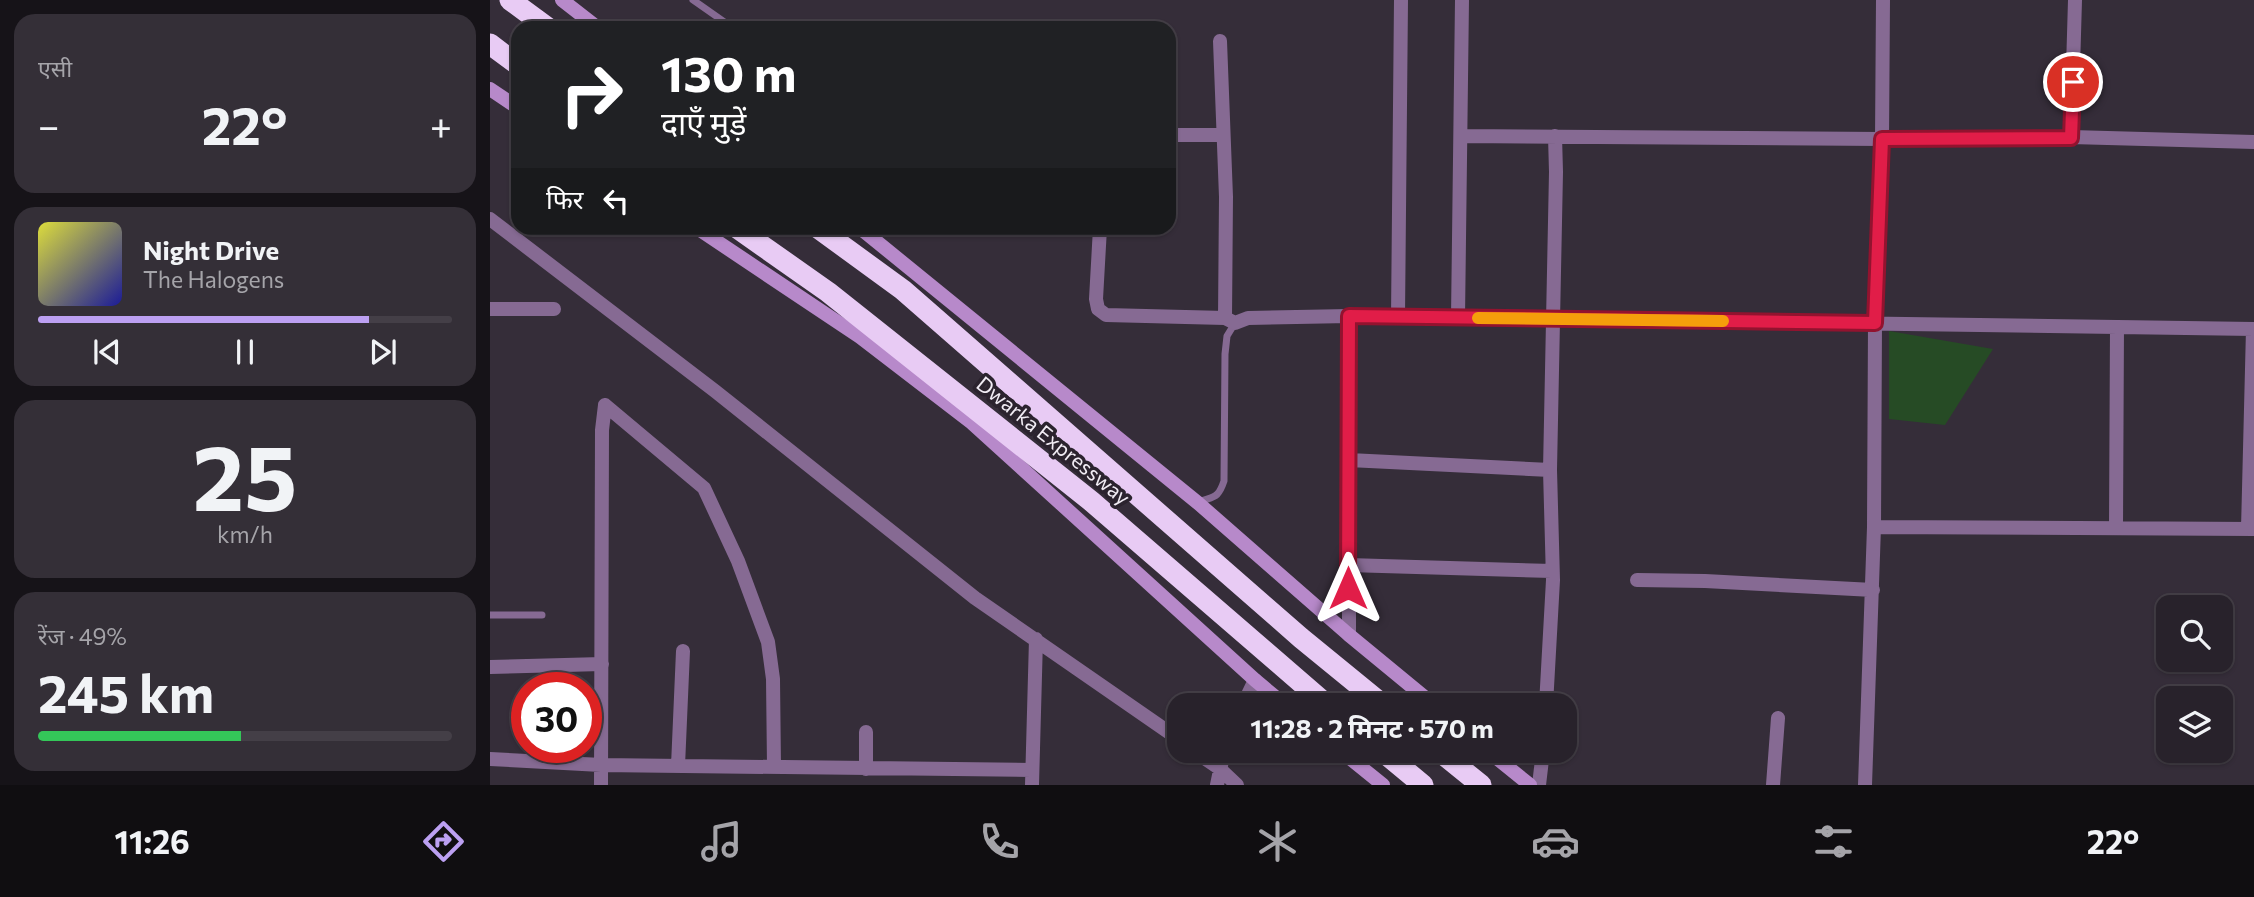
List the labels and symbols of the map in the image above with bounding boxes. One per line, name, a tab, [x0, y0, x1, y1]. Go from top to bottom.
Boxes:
pin	[2043, 52, 2103, 112]
street label: Dwarka Expressway	[972, 370, 1136, 509]
position arrow	[1311, 551, 1385, 625]
speed limit sign: 30	[511, 672, 602, 763]

